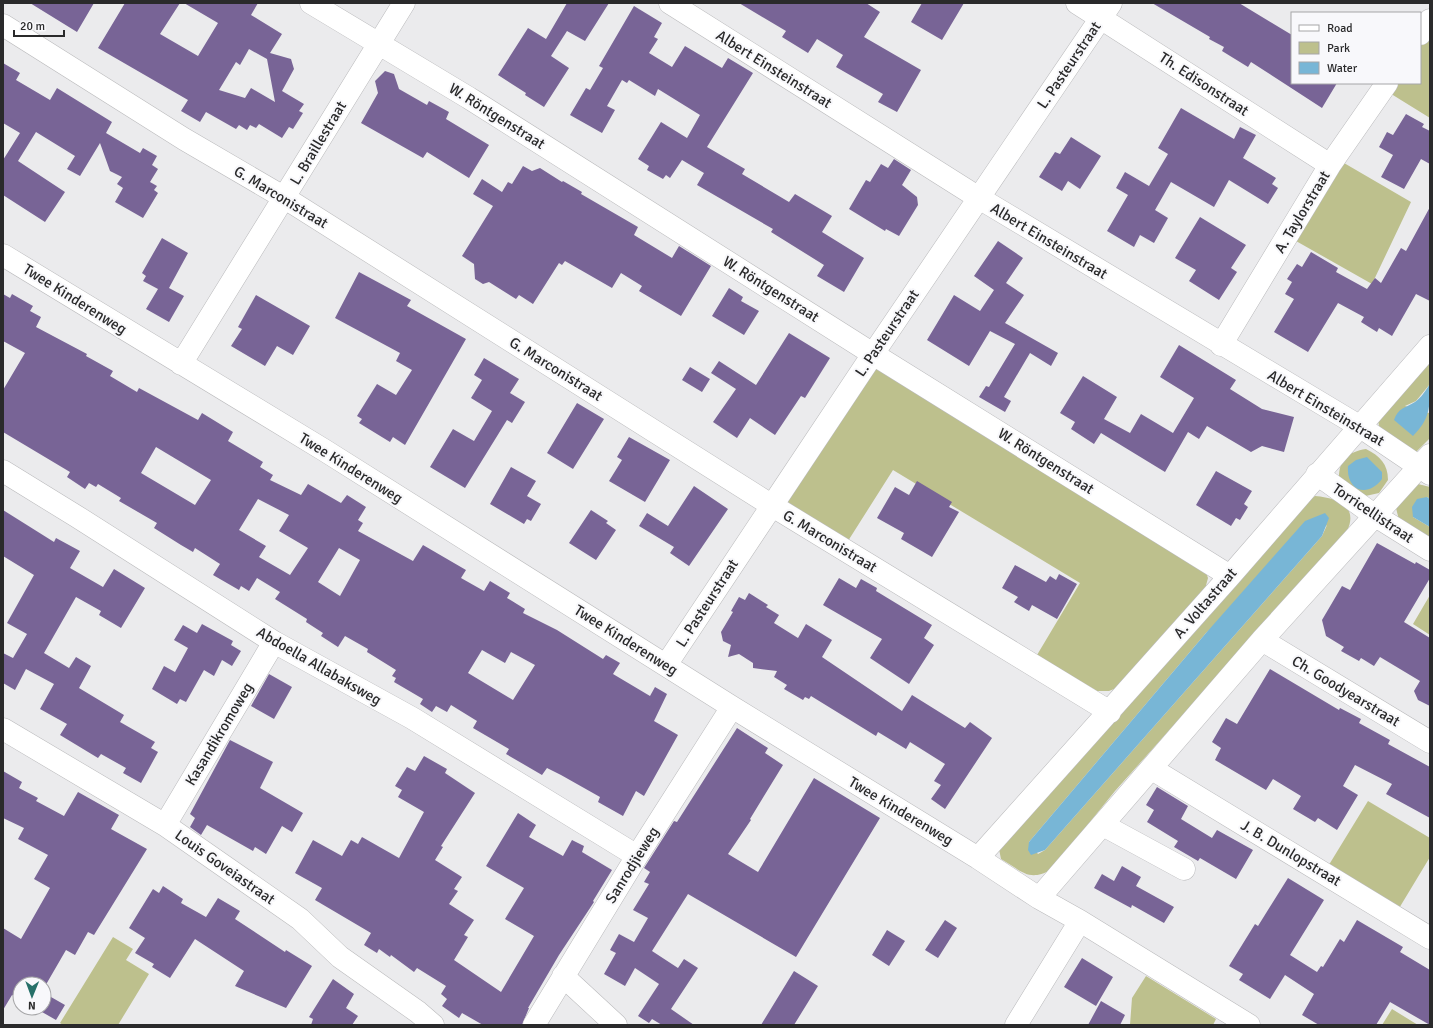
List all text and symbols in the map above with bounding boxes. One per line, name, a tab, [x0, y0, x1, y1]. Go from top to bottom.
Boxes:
scale bar	[14, 12, 64, 38]
legend	[1291, 12, 1421, 84]
street label: L. Pasteurstraat	[1033, 18, 1105, 112]
text: 20 m	[20, 19, 45, 34]
text: Road	[1327, 21, 1353, 36]
street label: Albert Einsteinstraat	[713, 26, 835, 112]
text: Park	[1327, 41, 1350, 56]
street label: Th. Edisonstraat	[1156, 48, 1252, 120]
text: Water	[1327, 61, 1358, 76]
street label: W. Röntgenstraat	[446, 79, 548, 153]
street label: L. Braillestraat	[286, 98, 350, 188]
street label: G. Marconistraat	[231, 162, 331, 232]
street label: A. Taylorstraat	[1270, 168, 1334, 256]
street label: Albert Einsteinstraat	[987, 199, 1111, 283]
street label: W. Röntgenstraat	[720, 252, 822, 326]
street label: Twee Kinderenweg	[20, 260, 130, 338]
street label: L. Pasteurstraat	[851, 286, 923, 380]
street label: G. Marconistraat	[506, 333, 606, 405]
street label: Albert Einsteinstraat	[1264, 366, 1388, 450]
street label: W. Röntgenstraat	[995, 424, 1097, 498]
street label: Twee Kinderenweg	[296, 429, 406, 507]
street label: Torricellistraat	[1329, 479, 1417, 547]
street label: G. Marconistraat	[780, 506, 880, 576]
street label: L. Pasteurstraat	[672, 556, 742, 650]
street label: A. Voltastraat	[1170, 564, 1240, 642]
street label: Twee Kinderenweg	[571, 601, 681, 679]
street label: Abdoella Allabaksweg	[253, 623, 385, 709]
street label: Ch. Goodyearstraat	[1289, 652, 1403, 730]
street label: Kasandikromoweg	[181, 679, 257, 789]
street label: Twee Kinderenweg	[845, 773, 957, 849]
street label: J. B. Dunlopstraat	[1238, 816, 1344, 890]
street label: Sanrodjieweg	[601, 823, 663, 907]
street label: Louis Goveiastraat	[172, 826, 278, 908]
north arrow	[12, 976, 52, 1016]
text: N	[28, 999, 36, 1012]

